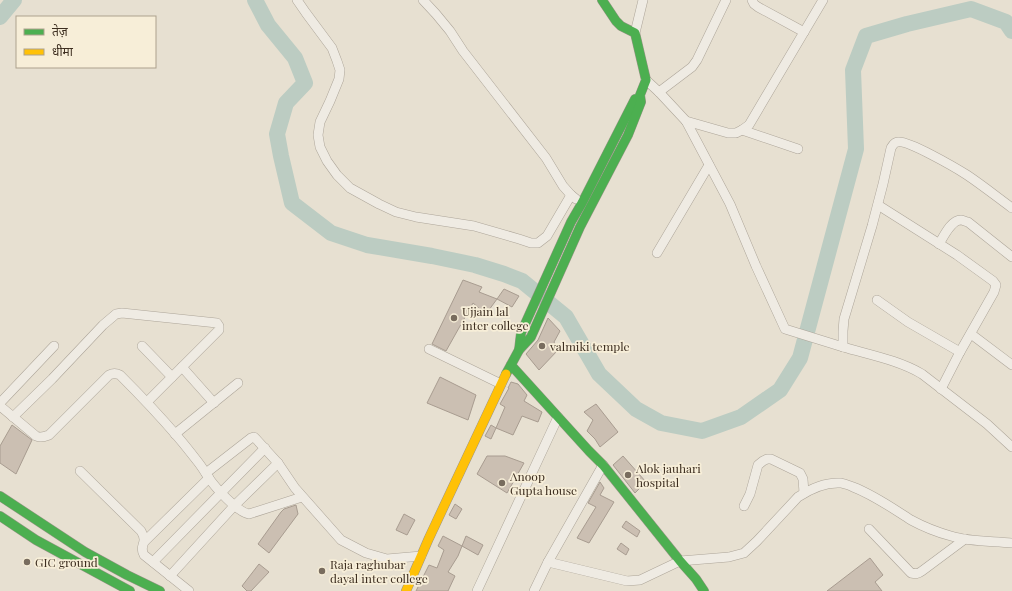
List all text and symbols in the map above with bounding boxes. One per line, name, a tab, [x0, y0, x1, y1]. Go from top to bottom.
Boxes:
legend	[16, 16, 156, 68]
text: तेज़	[52, 23, 69, 39]
text: धीमा	[52, 43, 74, 59]
place label: Ujjain lal inter college	[462, 303, 528, 333]
marker: Ujjain lal inter college	[449, 313, 459, 323]
place label: valmiki temple	[549, 338, 630, 354]
marker: valmiki temple	[537, 341, 547, 351]
place label: Alok jauhari hospital	[635, 460, 701, 490]
place label: Anoop Gupta house	[509, 468, 577, 498]
marker: Alok jauhari hospital	[623, 470, 633, 480]
marker: Anoop Gupta house	[497, 478, 507, 488]
place label: GIC ground	[35, 554, 98, 570]
place label: Raja raghubar dayal inter college	[330, 556, 428, 586]
marker: GIC ground	[22, 557, 32, 567]
marker: Raja raghubar dayal inter college	[317, 566, 327, 576]

